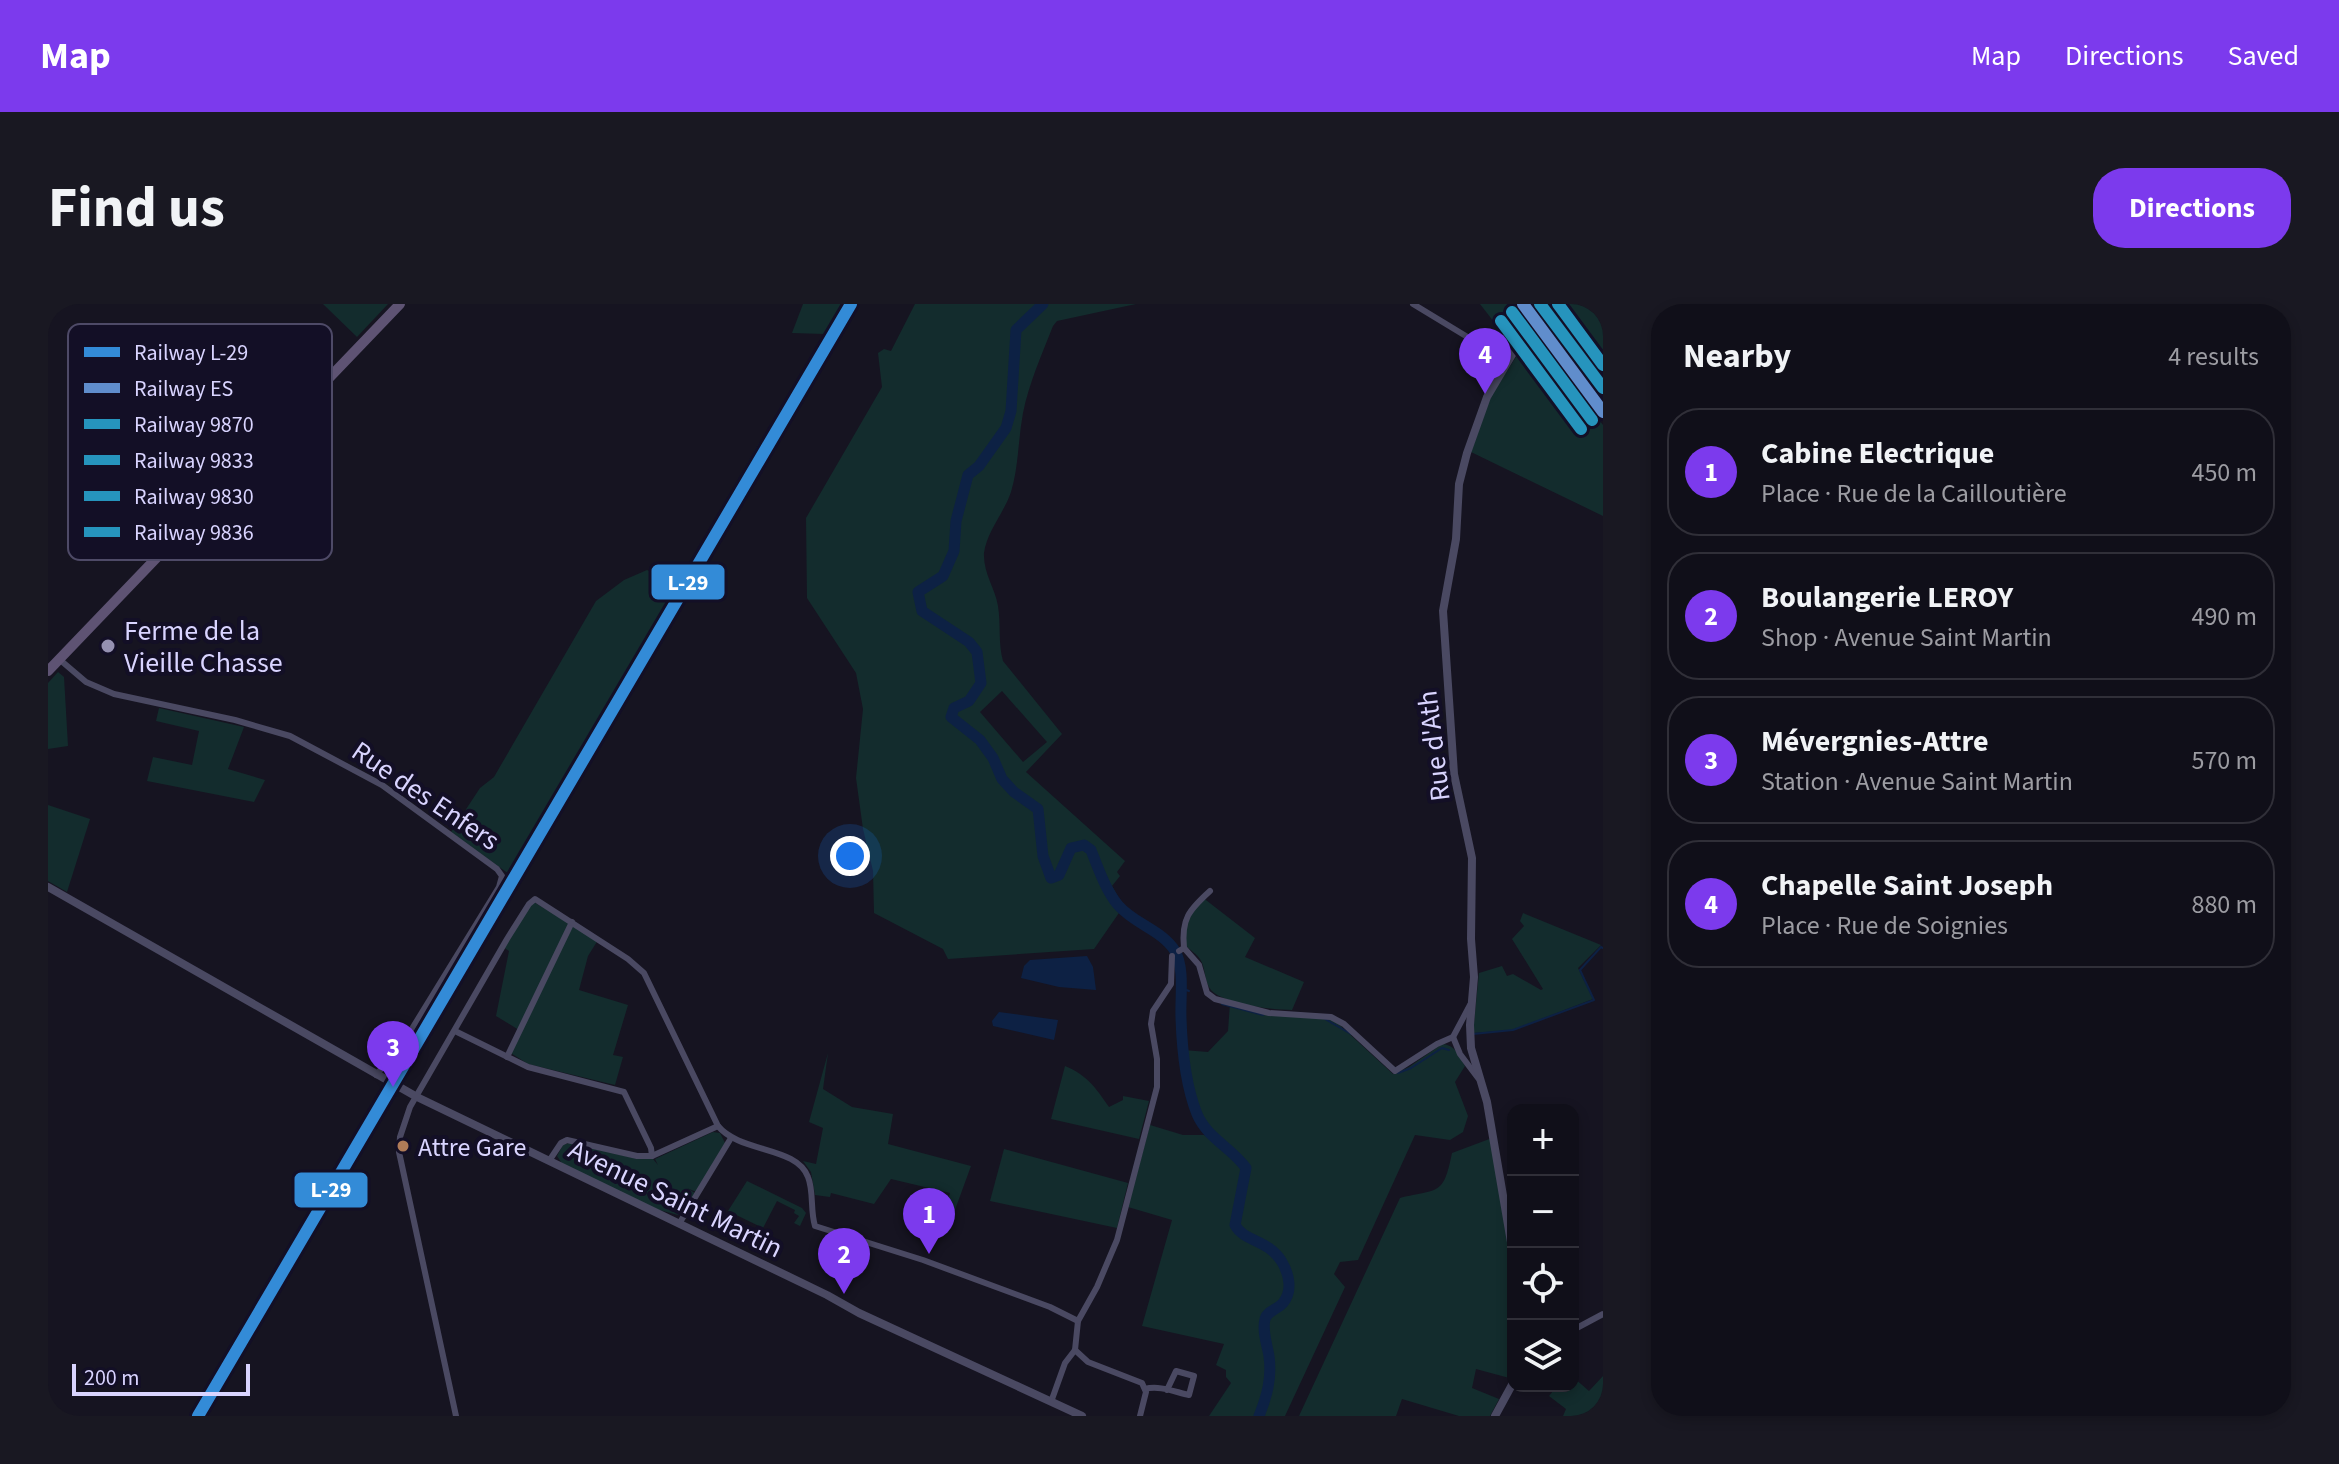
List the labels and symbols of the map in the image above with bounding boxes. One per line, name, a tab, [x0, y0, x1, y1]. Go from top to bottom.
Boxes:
legend	[68, 324, 332, 560]
pin: 4	[1459, 328, 1511, 394]
text: Railway L-29	[134, 337, 248, 369]
text: Railway ES	[134, 373, 233, 405]
text: Railway 9870	[134, 409, 254, 441]
text: Railway 9833	[134, 445, 254, 477]
text: Railway 9830	[134, 481, 254, 513]
text: Railway 9836	[134, 517, 254, 549]
line badge: L-29	[650, 563, 726, 601]
text: L-29	[668, 567, 708, 599]
place label: Ferme de la Vieille Chasse	[124, 611, 283, 683]
marker: Ferme de la Vieille Chasse	[99, 637, 117, 655]
street label: Rue d'Ath	[1407, 688, 1461, 803]
street label: Rue des Enfers	[344, 732, 507, 860]
your location	[830, 836, 870, 876]
pin: 3	[367, 1021, 419, 1087]
place label: Attre Gare	[418, 1129, 526, 1166]
street label: Avenue Saint Martin	[562, 1130, 790, 1268]
marker: Attre Gare	[395, 1138, 411, 1154]
line badge: L-29	[293, 1171, 369, 1209]
text: L-29	[311, 1174, 351, 1206]
pin: 1	[903, 1188, 955, 1254]
pin: 2	[818, 1228, 870, 1294]
scale bar	[72, 1360, 250, 1396]

